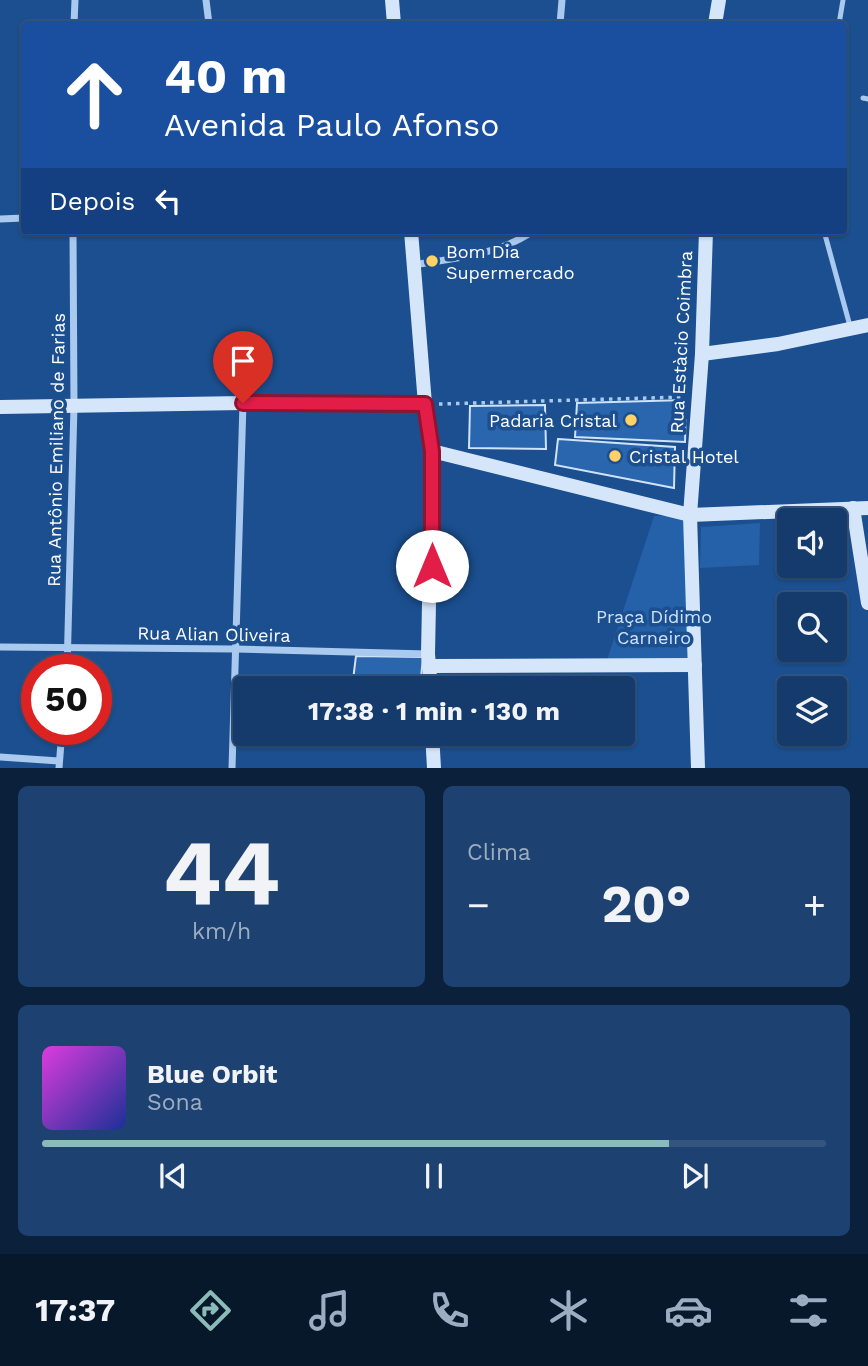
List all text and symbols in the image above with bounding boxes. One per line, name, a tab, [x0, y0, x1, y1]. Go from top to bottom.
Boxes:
text: 40 m	[164, 47, 287, 105]
icon: ahead	[49, 49, 140, 140]
text: Avenida Paulo Afonso	[164, 106, 499, 144]
icon: left	[149, 182, 187, 220]
text: Depois	[49, 186, 135, 216]
place label: Bom Dia Supermercado	[446, 241, 575, 283]
street label: Rua Estàcio Coimbra	[666, 250, 696, 434]
marker: Bom Dia Supermercado	[424, 253, 440, 269]
street label: Rua Antônio Emiliano de Farias	[43, 313, 69, 587]
pin	[213, 331, 273, 403]
icon: arrive	[224, 342, 262, 380]
place label: Padaria Cristal	[489, 410, 617, 431]
marker: Padaria Cristal	[623, 412, 639, 428]
place label: Cristal Hotel	[629, 446, 739, 467]
marker: Cristal Hotel	[607, 448, 623, 464]
map controls	[777, 508, 847, 746]
button: sound	[777, 508, 847, 578]
position arrow	[395, 529, 469, 603]
button: search	[777, 592, 847, 662]
park label: Praça Dídimo Carneiro	[596, 606, 712, 648]
street label: Rua Alian Oliveira	[137, 622, 291, 646]
speed limit sign: 50	[21, 654, 112, 745]
button: layers	[777, 676, 847, 746]
text: 17:38 · 1 min · 130 m	[308, 696, 560, 726]
text: 44	[163, 819, 280, 926]
text: Clima	[467, 839, 531, 866]
text: 20°	[601, 874, 692, 935]
text: −	[467, 883, 490, 927]
text: +	[803, 883, 826, 927]
text: km/h	[192, 918, 251, 945]
text: Blue Orbit	[147, 1059, 277, 1089]
text: Sona	[147, 1089, 203, 1116]
icon: previous	[154, 1157, 192, 1195]
icon: pause	[415, 1157, 453, 1195]
icon: next	[676, 1157, 714, 1195]
icon: directions	[186, 1286, 235, 1335]
icon: music	[305, 1286, 354, 1335]
icon: phone	[425, 1286, 474, 1335]
icon: climate	[544, 1286, 593, 1335]
icon: car	[664, 1286, 713, 1335]
icon: filters	[784, 1286, 833, 1335]
text: 17:37	[35, 1291, 115, 1329]

